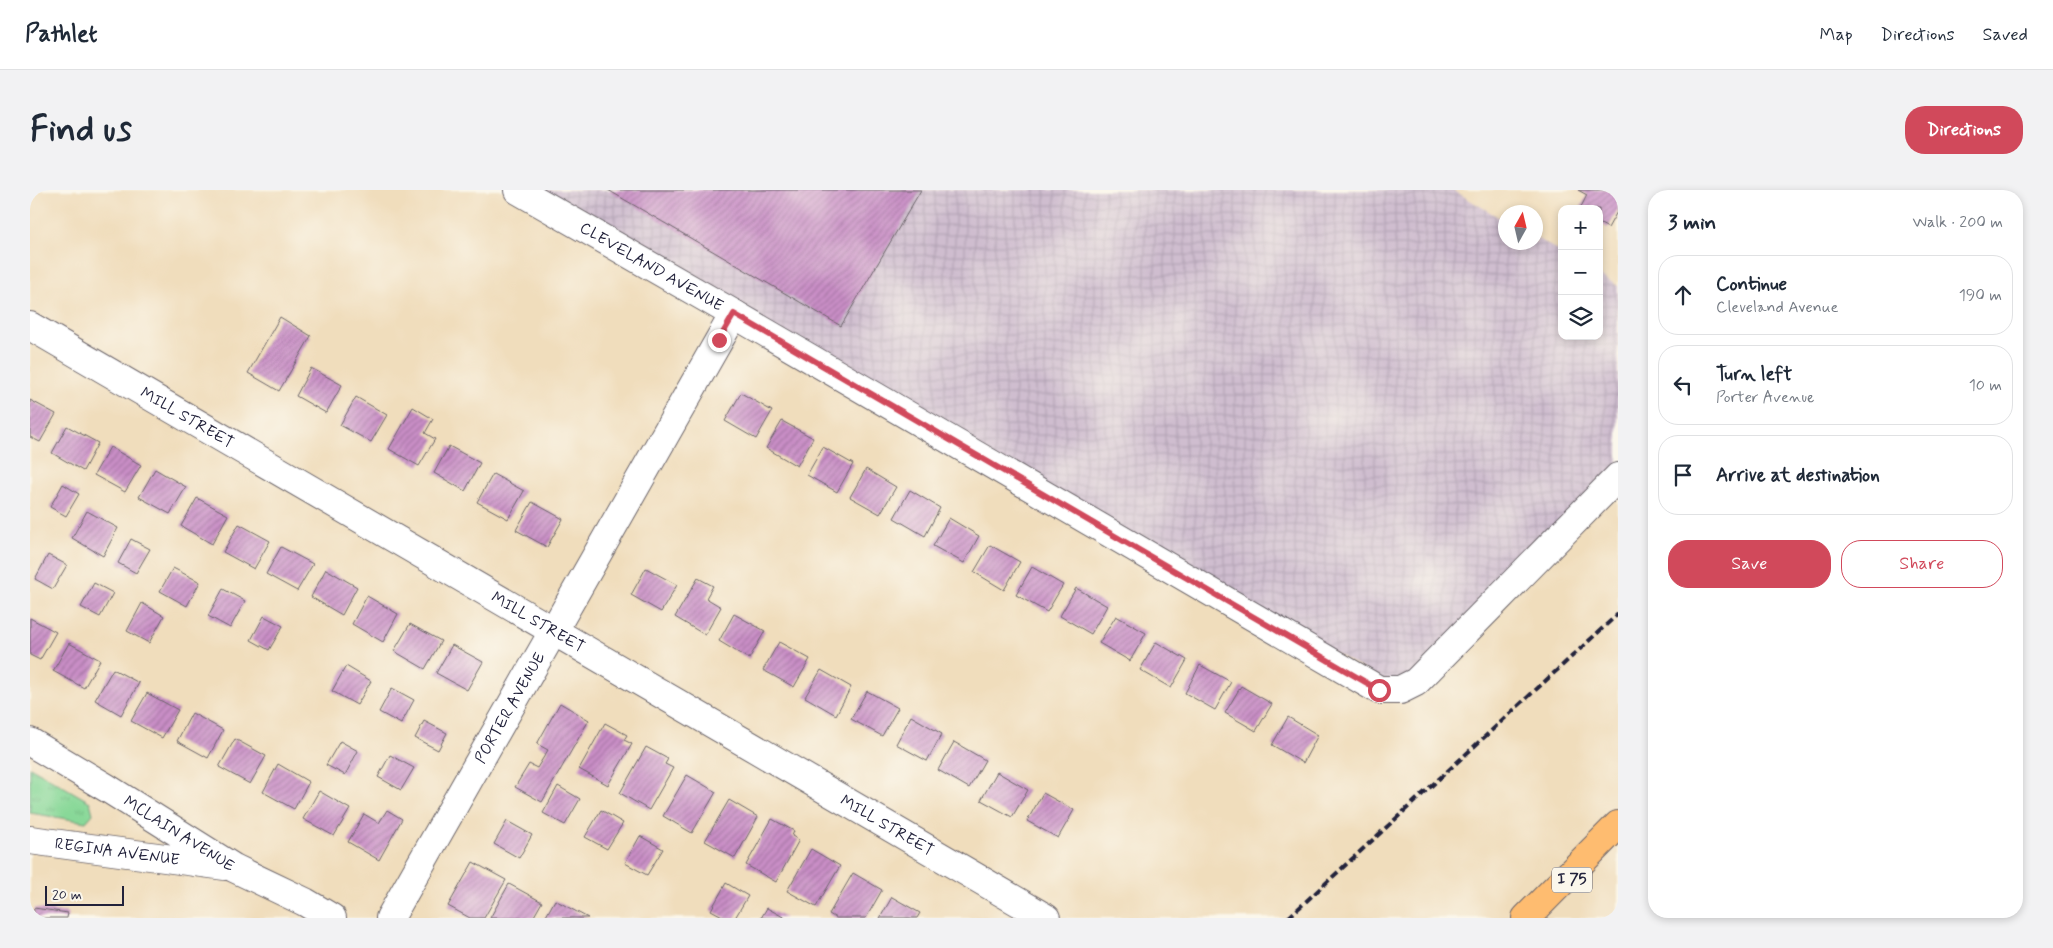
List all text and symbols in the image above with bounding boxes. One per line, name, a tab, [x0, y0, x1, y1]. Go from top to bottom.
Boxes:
text: Pathlet	[25, 19, 97, 50]
text: Map	[1820, 23, 1853, 47]
text: Directions	[1881, 23, 1955, 47]
text: Saved	[1983, 23, 2028, 47]
button: Directions	[1905, 106, 2023, 154]
text: Find us	[30, 107, 132, 153]
north arrow	[1498, 205, 1543, 250]
map controls	[1558, 205, 1603, 340]
button: +	[1558, 205, 1603, 250]
text: 3 min	[1668, 209, 1716, 237]
text: Walk · 200 m	[1912, 212, 2003, 233]
street label: CLEVELAND AVENUE	[576, 217, 727, 316]
button: −	[1558, 250, 1603, 295]
text: Continue	[1716, 272, 1787, 297]
icon: ahead	[1669, 281, 1697, 309]
text: 190 m	[1959, 285, 2002, 306]
button: layers	[1558, 295, 1603, 340]
text: Cleveland Avenue	[1716, 297, 1838, 318]
route end	[708, 329, 731, 352]
text: Turn left	[1716, 362, 1792, 387]
icon: left	[1669, 371, 1697, 399]
text: 10 m	[1969, 375, 2002, 396]
street label: MILL STREET	[137, 382, 238, 453]
text: Porter Avenue	[1716, 387, 1815, 408]
icon: arrive	[1669, 461, 1697, 489]
text: Arrive at destination	[1716, 463, 1880, 488]
button: Save	[1668, 540, 1831, 588]
button: Share	[1841, 540, 2003, 588]
street label: MILL STREET	[487, 587, 589, 658]
street label: PORTER AVENUE	[470, 648, 550, 767]
route start	[1368, 679, 1391, 702]
street label: MILL STREET	[836, 790, 938, 861]
street label: MCLAIN AVENUE	[120, 791, 239, 876]
street label: REGINA AVENUE	[54, 833, 181, 870]
road number: I 75	[1552, 868, 1592, 892]
scale bar	[45, 883, 124, 906]
text: 20 m	[52, 886, 82, 904]

